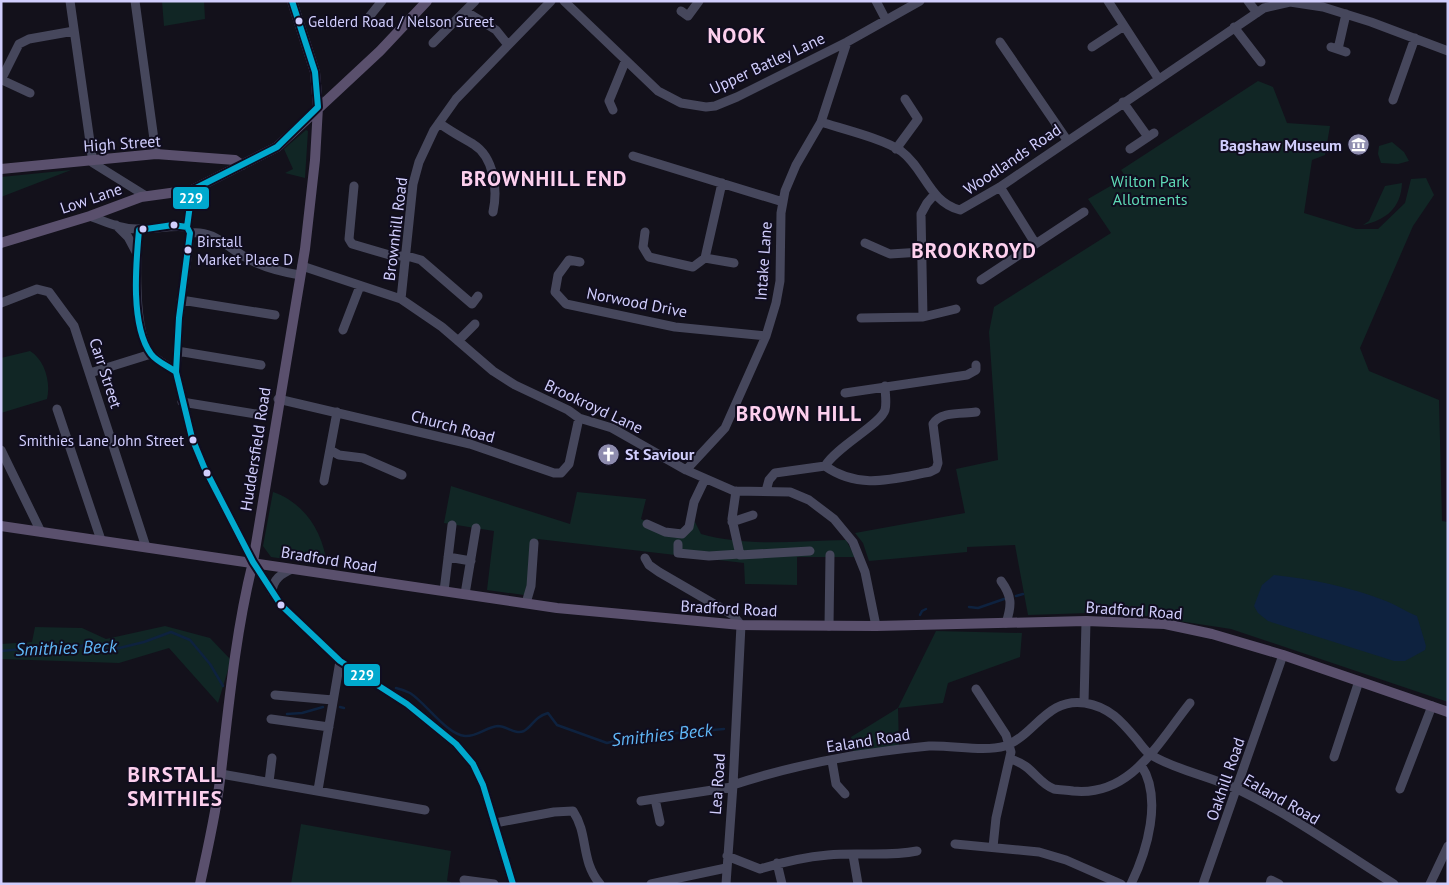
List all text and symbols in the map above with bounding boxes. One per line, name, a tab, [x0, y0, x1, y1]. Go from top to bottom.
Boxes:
place label: Gelderd Road / Nelson Street	[308, 12, 494, 31]
marker: Gelderd Road / Nelson Street	[294, 16, 304, 26]
district label: NOOK	[708, 22, 766, 49]
street label: Upper Batley Lane	[706, 28, 828, 98]
street label: Woodlands Road	[959, 119, 1065, 199]
street label: High Street	[83, 130, 162, 156]
museum icon: Bagshaw Museum	[1346, 133, 1370, 157]
place label: Bagshaw Museum	[1220, 135, 1342, 155]
district label: BROWNHILL END	[461, 165, 627, 192]
park label: Wilton Park Allotments	[1111, 171, 1190, 209]
street label: Brownhill Road	[379, 176, 411, 282]
street label: Low Lane	[57, 178, 125, 218]
line badge: 229	[172, 186, 210, 210]
text: 229	[179, 189, 203, 207]
unlabelled marker	[169, 220, 179, 230]
street label: Intake Lane	[750, 221, 776, 301]
unlabelled marker	[138, 224, 148, 234]
place label: Birstall Market Place D	[197, 232, 293, 269]
district label: BROOKROYD	[911, 237, 1037, 264]
marker: Birstall Market Place D	[183, 245, 193, 255]
street label: Norwood Drive	[585, 282, 689, 322]
street label: Carr Street	[85, 335, 127, 411]
street label: Brookroyd Lane	[541, 374, 647, 438]
street label: Huddersfield Road	[235, 386, 275, 512]
district label: BROWN HILL	[736, 400, 862, 427]
street label: Church Road	[409, 405, 497, 447]
place label: Smithies Lane John Street	[19, 431, 184, 450]
marker: Smithies Lane John Street	[188, 435, 198, 445]
church icon: St Saviour	[597, 442, 621, 466]
place label: St Saviour	[625, 444, 695, 464]
unlabelled marker	[202, 468, 212, 478]
street label: Bradford Road	[280, 542, 378, 576]
street label: Bradford Road	[680, 595, 778, 621]
street label: Bradford Road	[1085, 597, 1183, 623]
unlabelled marker	[276, 600, 286, 610]
water label: Smithies Beck	[15, 634, 118, 661]
line badge: 229	[343, 663, 381, 687]
text: 229	[350, 666, 374, 684]
water label: Smithies Beck	[610, 718, 715, 751]
street label: Ealand Road	[825, 724, 911, 756]
street label: Oakhill Road	[1201, 735, 1249, 823]
street label: Lea Road	[705, 753, 729, 815]
district label: BIRSTALL SMITHIES	[127, 761, 223, 812]
street label: Ealand Road	[1240, 769, 1324, 829]

